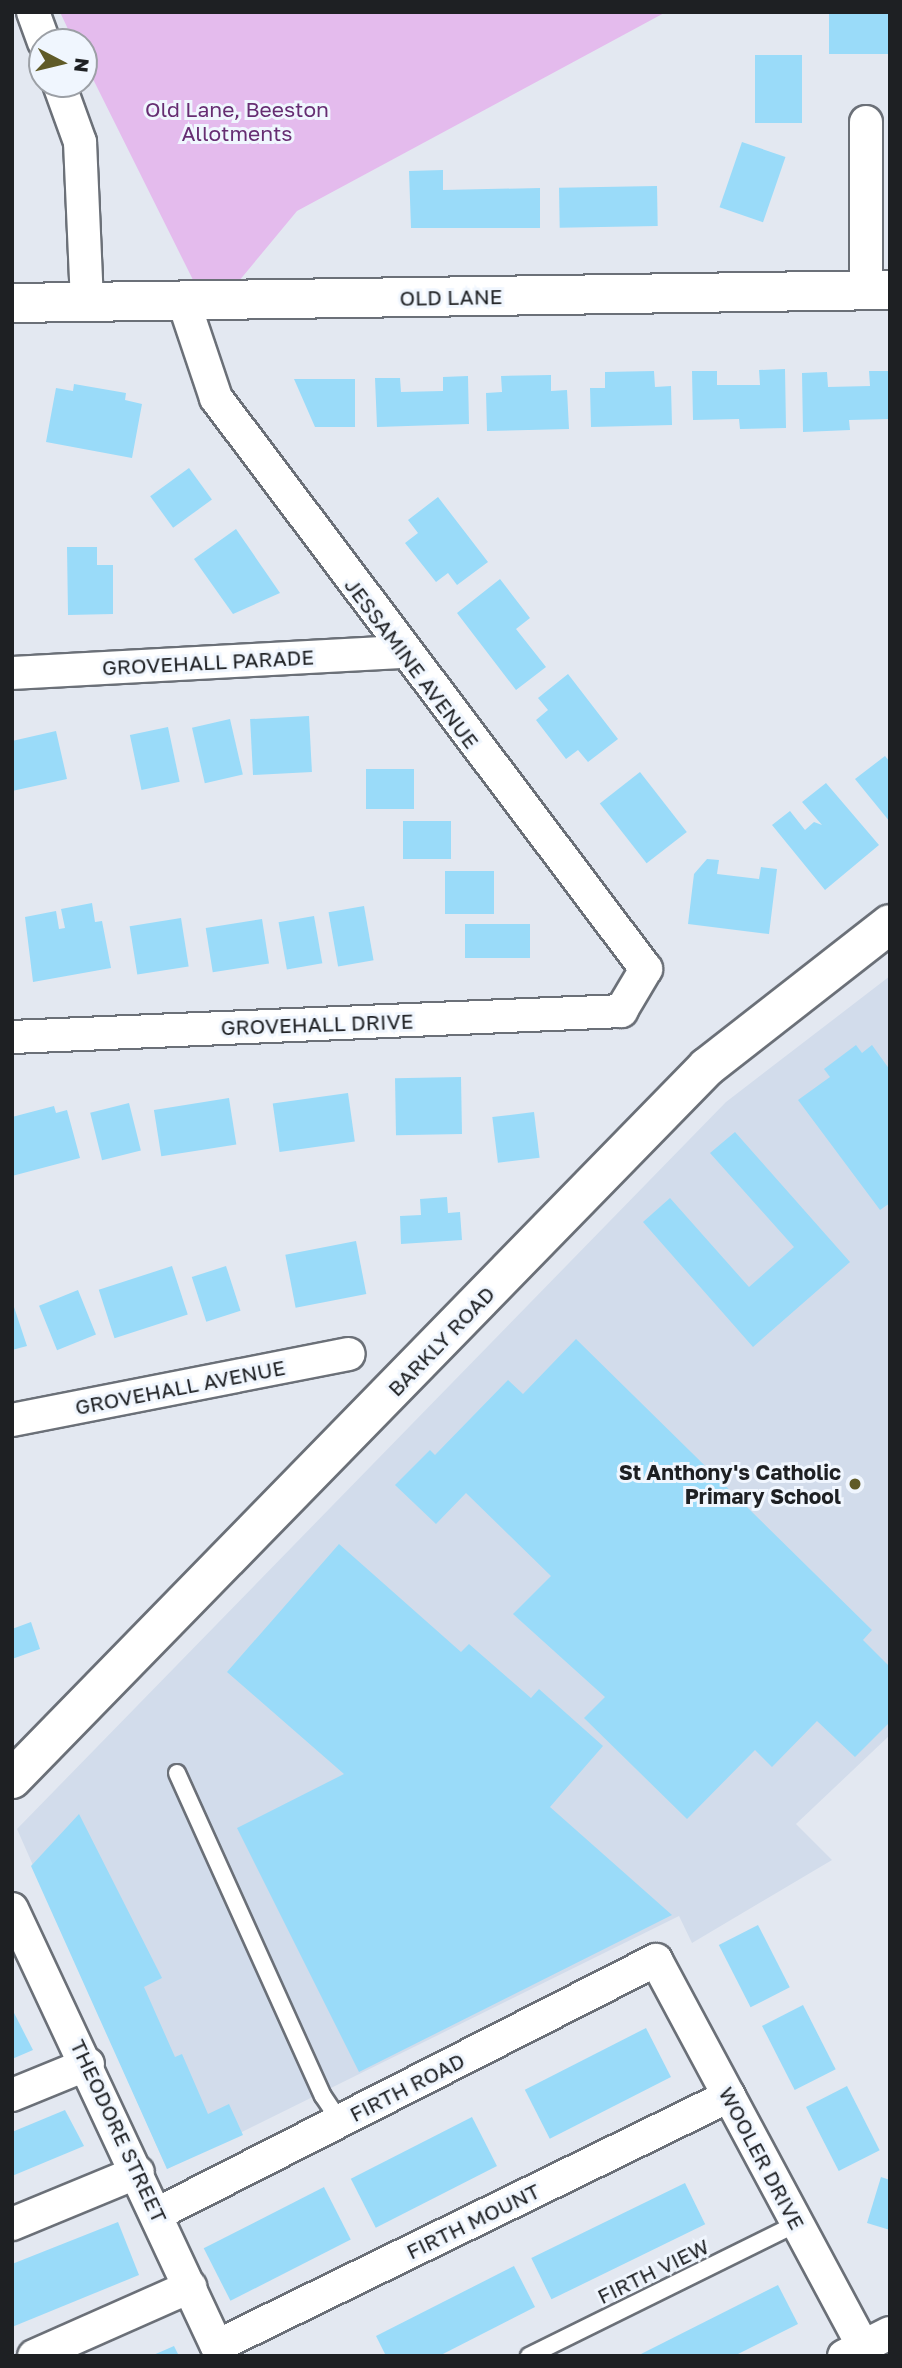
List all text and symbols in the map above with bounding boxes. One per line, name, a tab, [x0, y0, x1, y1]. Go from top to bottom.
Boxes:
north arrow	[28, 28, 98, 98]
text: N	[70, 57, 95, 74]
park label: Old Lane, Beeston Allotments	[145, 96, 329, 146]
street label: OLD LANE	[399, 284, 503, 310]
street label: JESSAMINE AVENUE	[340, 573, 484, 753]
street label: GROVEHALL PARADE	[101, 644, 315, 680]
street label: GROVEHALL DRIVE	[220, 1008, 414, 1040]
street label: BARKLY ROAD	[382, 1281, 500, 1401]
street label: GROVEHALL AVENUE	[73, 1354, 287, 1420]
place label: St Anthony's Catholic Primary School	[619, 1459, 841, 1509]
marker: St Anthony's Catholic Primary School	[847, 1476, 863, 1492]
street label: THEODORE STREET	[65, 2035, 173, 2227]
street label: FIRTH ROAD	[345, 2047, 469, 2127]
street label: WOOLER DRIVE	[714, 2082, 810, 2234]
street label: FIRTH MOUNT	[402, 2178, 544, 2264]
street label: FIRTH VIEW	[593, 2233, 713, 2309]

